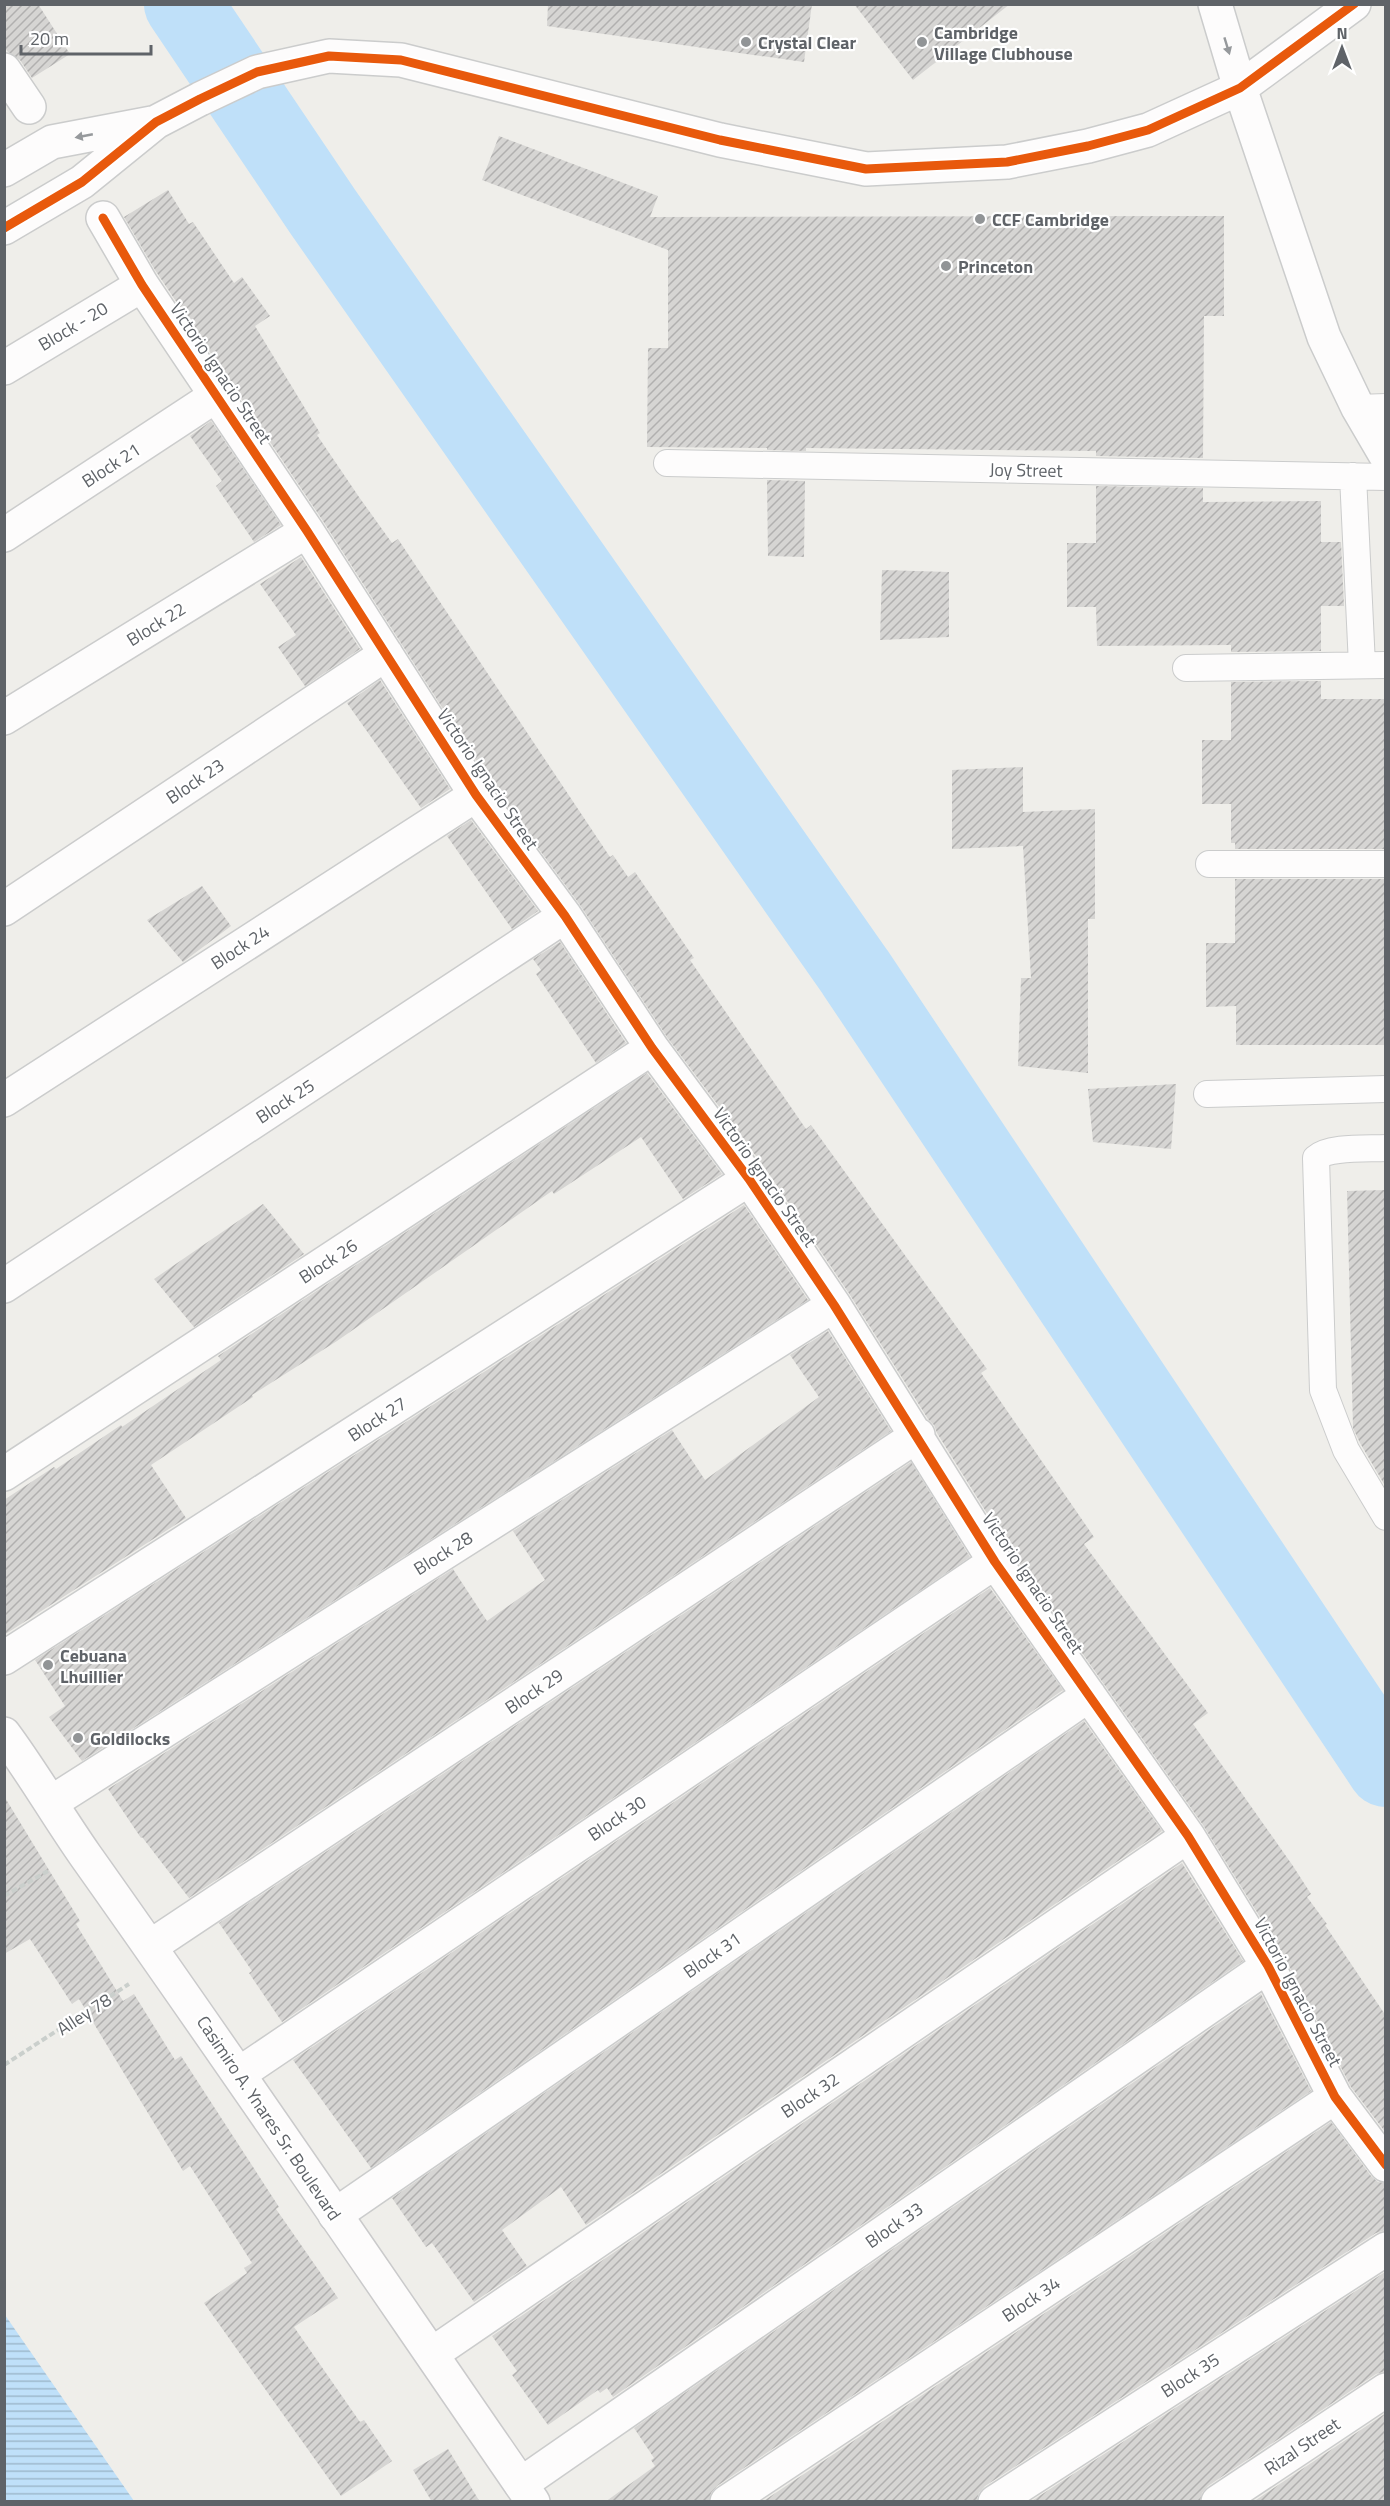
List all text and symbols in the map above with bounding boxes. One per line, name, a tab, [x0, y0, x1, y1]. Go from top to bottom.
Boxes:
scale bar	[21, 18, 152, 56]
north arrow	[1312, 18, 1372, 78]
place label: Cambridge Village Clubhouse	[934, 19, 1073, 67]
text: N	[1336, 21, 1348, 45]
text: 20 m	[30, 25, 69, 52]
place label: Crystal Clear	[758, 29, 856, 56]
marker: Crystal Clear	[739, 35, 753, 49]
marker: Cambridge Village Clubhouse	[915, 35, 929, 49]
one-way arrow	[1223, 37, 1232, 55]
one-way arrow	[74, 132, 93, 141]
place label: CCF Cambridge	[992, 206, 1109, 233]
marker: CCF Cambridge	[973, 212, 987, 226]
place label: Princeton	[958, 253, 1033, 280]
marker: Princeton	[939, 259, 953, 273]
street label: Block - 20	[33, 295, 113, 357]
street label: Victorio Ignacio Street	[164, 297, 279, 450]
street label: Block 21	[76, 436, 146, 494]
street label: Joy Street	[989, 456, 1064, 484]
street label: Block 22	[121, 595, 191, 653]
street label: Victorio Ignacio Street	[431, 703, 546, 856]
street label: Block 23	[160, 752, 230, 810]
street label: Block 24	[205, 918, 275, 976]
street label: Block 25	[250, 1072, 320, 1130]
street label: Victorio Ignacio Street	[706, 1101, 824, 1253]
street label: Block 26	[293, 1232, 363, 1290]
street label: Block 27	[342, 1390, 412, 1448]
street label: Victorio Ignacio Street	[976, 1507, 1091, 1660]
street label: Block 28	[408, 1524, 478, 1582]
place label: Cebuana Lhuillier	[60, 1642, 127, 1690]
marker: Cebuana Lhuillier	[41, 1658, 55, 1672]
street label: Block 29	[499, 1662, 569, 1720]
place label: Goldilocks	[90, 1725, 170, 1752]
marker: Goldilocks	[71, 1731, 85, 1745]
street label: Block 30	[582, 1789, 652, 1847]
street label: Victorio Ignacio Street	[1247, 1913, 1349, 2072]
street label: Block 31	[677, 1925, 747, 1985]
street label: Alley 78	[51, 1986, 117, 2042]
street label: Casimiro A. Ynares Sr. Boulevard	[190, 2010, 348, 2226]
street label: Block 32	[775, 2066, 845, 2124]
street label: Block 33	[859, 2195, 929, 2255]
street label: Block 34	[996, 2270, 1066, 2328]
street label: Block 35	[1155, 2346, 1225, 2404]
street label: Rizal Street	[1258, 2410, 1346, 2481]

